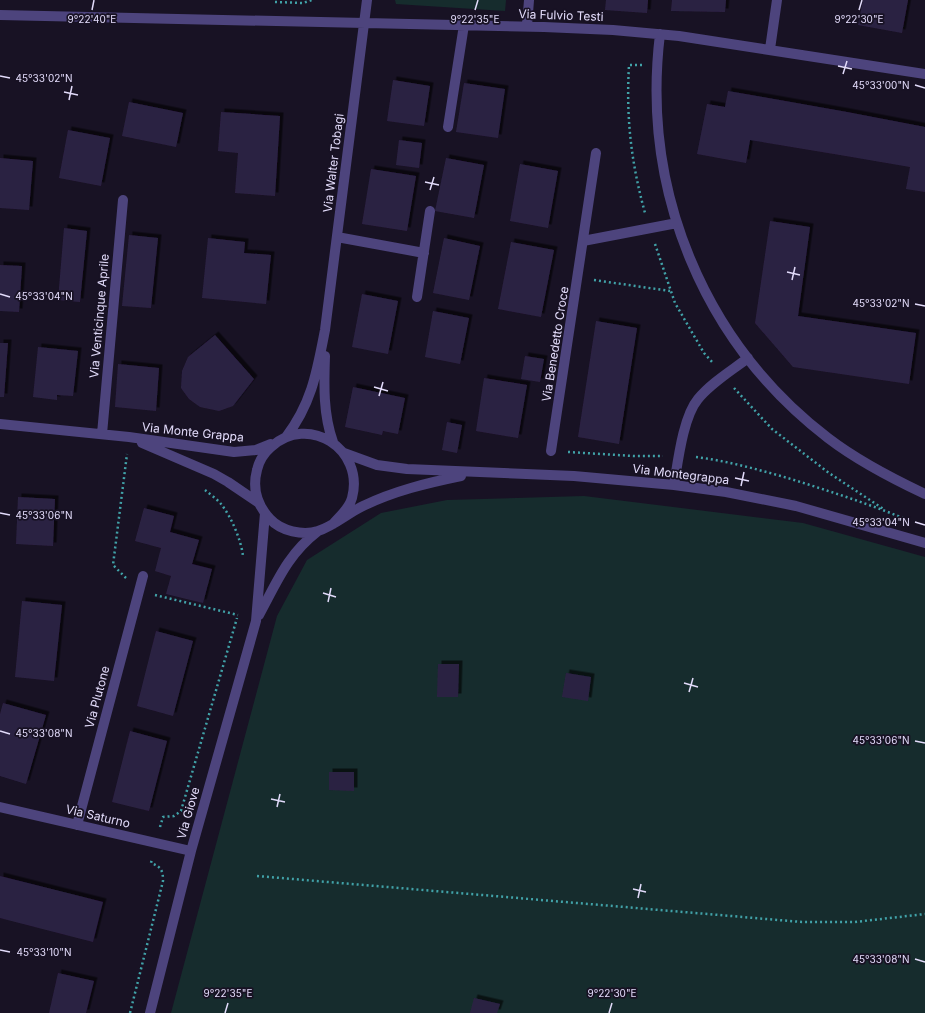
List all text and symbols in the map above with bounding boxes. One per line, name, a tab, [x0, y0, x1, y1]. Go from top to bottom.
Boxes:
street label: Via Fulvio Testi	[518, 6, 604, 24]
text: 9°22'40"E	[68, 13, 116, 25]
text: 9°22'35"E	[451, 13, 499, 25]
text: 9°22'30"E	[834, 13, 884, 25]
text: 45°33'02"N	[15, 72, 73, 84]
text: 45°33'00"N	[852, 79, 910, 91]
street label: Via Walter Tobagi	[319, 113, 347, 213]
street label: Via Venticinque Aprile	[86, 253, 112, 379]
street label: Via Benedetto Croce	[538, 285, 572, 403]
text: 45°33'04"N	[15, 290, 73, 302]
text: 45°33'02"N	[852, 297, 910, 309]
street label: Via Monte Grappa	[141, 419, 245, 445]
street label: Via Montegrappa	[632, 461, 730, 487]
text: 45°33'06"N	[15, 509, 73, 521]
text: 45°33'04"N	[852, 516, 910, 528]
street label: Via Plutone	[81, 664, 113, 730]
text: 45°33'08"N	[15, 727, 73, 739]
text: 45°33'06"N	[852, 734, 910, 746]
street label: Via Giove	[173, 785, 203, 841]
street label: Via Saturno	[64, 801, 132, 831]
text: 45°33'10"N	[16, 946, 72, 958]
text: 45°33'08"N	[852, 953, 910, 965]
text: 9°22'35"E	[204, 987, 252, 999]
text: 9°22'30"E	[587, 987, 637, 999]

